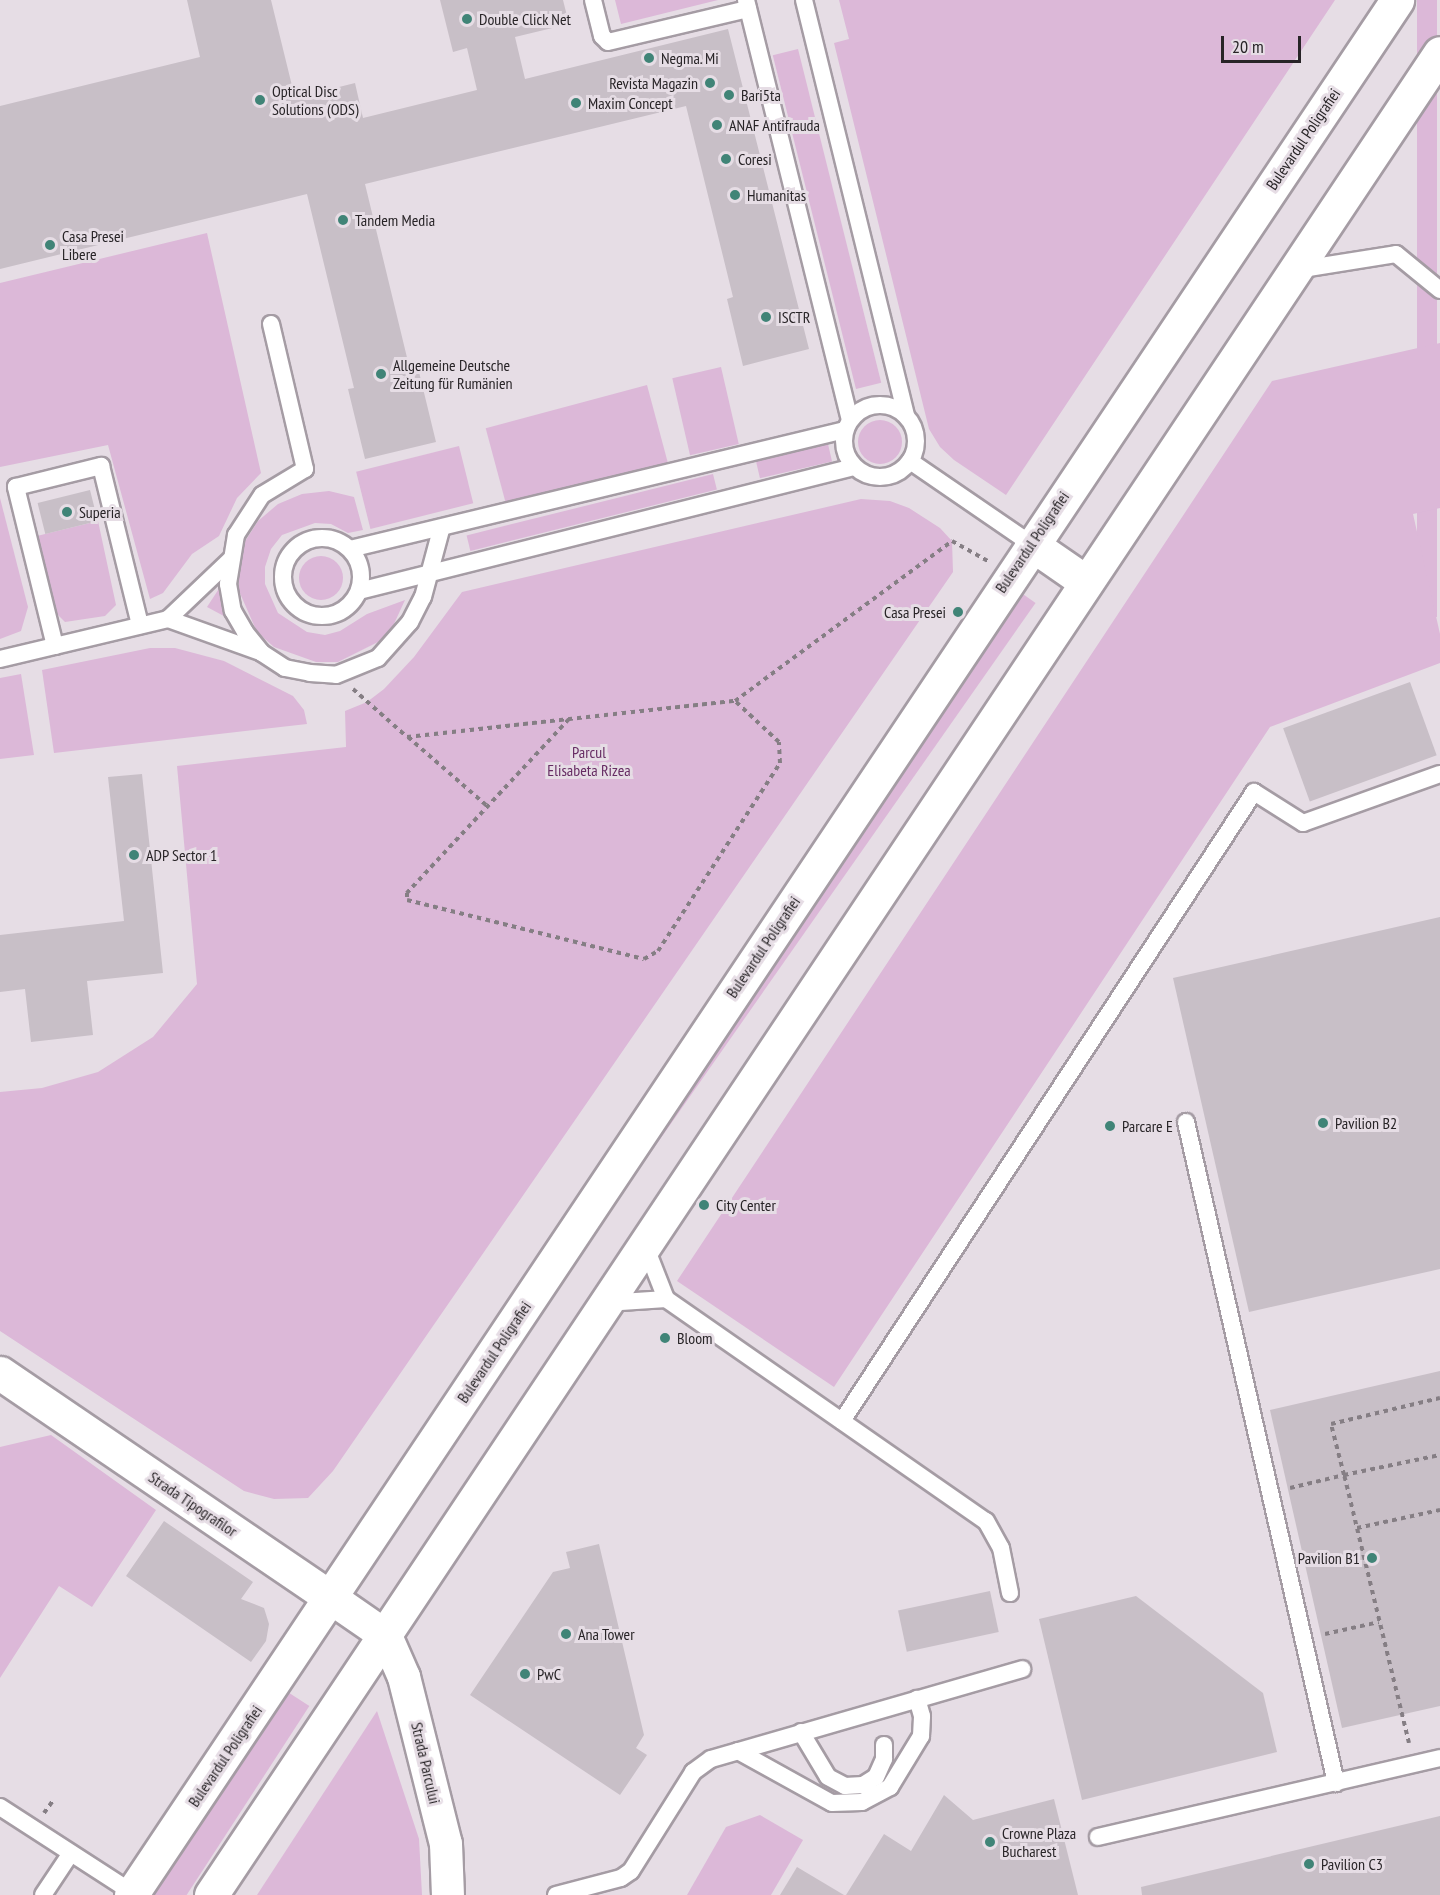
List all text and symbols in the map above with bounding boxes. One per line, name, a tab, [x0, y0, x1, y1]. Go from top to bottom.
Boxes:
place label: Double Click Net	[479, 9, 571, 29]
marker: Double Click Net	[460, 12, 474, 26]
scale bar	[1224, 24, 1304, 62]
text: 20 m	[1232, 35, 1264, 58]
place label: Negma. Mi	[661, 48, 720, 68]
marker: Negma. Mi	[642, 51, 656, 65]
place label: Revista Magazin	[609, 73, 698, 93]
marker: Revista Magazin	[703, 76, 717, 90]
place label: Optical Disc Solutions (ODS)	[272, 81, 359, 119]
place label: Bari5ta	[741, 85, 781, 105]
street label: Bulevardul Poligrafiei	[1262, 85, 1344, 193]
marker: Bari5ta	[722, 88, 736, 102]
marker: Optical Disc Solutions (ODS)	[253, 93, 267, 107]
place label: Maxim Concept	[588, 93, 673, 113]
marker: Maxim Concept	[569, 96, 583, 110]
place label: ANAF Antifrauda	[729, 115, 820, 135]
marker: ANAF Antifrauda	[710, 118, 724, 132]
place label: Coresi	[738, 149, 772, 169]
marker: Coresi	[719, 152, 733, 166]
place label: Humanitas	[747, 185, 806, 205]
marker: Humanitas	[728, 188, 742, 202]
place label: Tandem Media	[355, 210, 435, 230]
marker: Tandem Media	[336, 213, 350, 227]
place label: Casa Presei Libere	[62, 226, 124, 264]
marker: Casa Presei Libere	[43, 238, 57, 252]
place label: ISCTR	[778, 307, 810, 327]
marker: ISCTR	[759, 310, 773, 324]
place label: Allgemeine Deutsche Zeitung für Rumänien	[393, 355, 513, 393]
marker: Allgemeine Deutsche Zeitung für Rumänien	[374, 367, 388, 381]
street label: Bulevardul Poligrafiei	[991, 488, 1073, 596]
place label: Superia	[79, 502, 121, 522]
marker: Superia	[60, 505, 74, 519]
place label: Casa Presei	[884, 602, 946, 622]
marker: Casa Presei	[951, 605, 965, 619]
park label: Parcul Elisabeta Rizea	[547, 742, 631, 780]
place label: ADP Sector 1	[146, 845, 218, 865]
marker: ADP Sector 1	[127, 848, 141, 862]
street label: Bulevardul Poligrafiei	[722, 893, 804, 1001]
place label: Pavilion B2	[1335, 1113, 1397, 1133]
place label: Parcare E	[1122, 1116, 1173, 1136]
marker: Pavilion B2	[1316, 1116, 1330, 1130]
marker: Parcare E	[1103, 1119, 1117, 1133]
place label: City Center	[716, 1195, 776, 1215]
marker: City Center	[697, 1198, 711, 1212]
street label: Bulevardul Poligrafiei	[453, 1298, 535, 1406]
place label: Bloom	[677, 1328, 713, 1348]
marker: Bloom	[658, 1331, 672, 1345]
street label: Strada Tipografilor	[145, 1467, 241, 1541]
place label: Pavilion B1	[1298, 1548, 1360, 1568]
marker: Pavilion B1	[1365, 1551, 1379, 1565]
place label: Ana Tower	[578, 1624, 635, 1644]
marker: Ana Tower	[559, 1627, 573, 1641]
place label: PwC	[537, 1664, 561, 1684]
marker: PwC	[518, 1667, 532, 1681]
street label: Bulevardul Poligrafiei	[184, 1702, 266, 1810]
street label: Strada Parcului	[407, 1720, 445, 1806]
place label: Crowne Plaza Bucharest	[1002, 1823, 1076, 1861]
marker: Crowne Plaza Bucharest	[983, 1835, 997, 1849]
place label: Pavilion C3	[1321, 1854, 1383, 1874]
marker: Pavilion C3	[1302, 1857, 1316, 1871]

